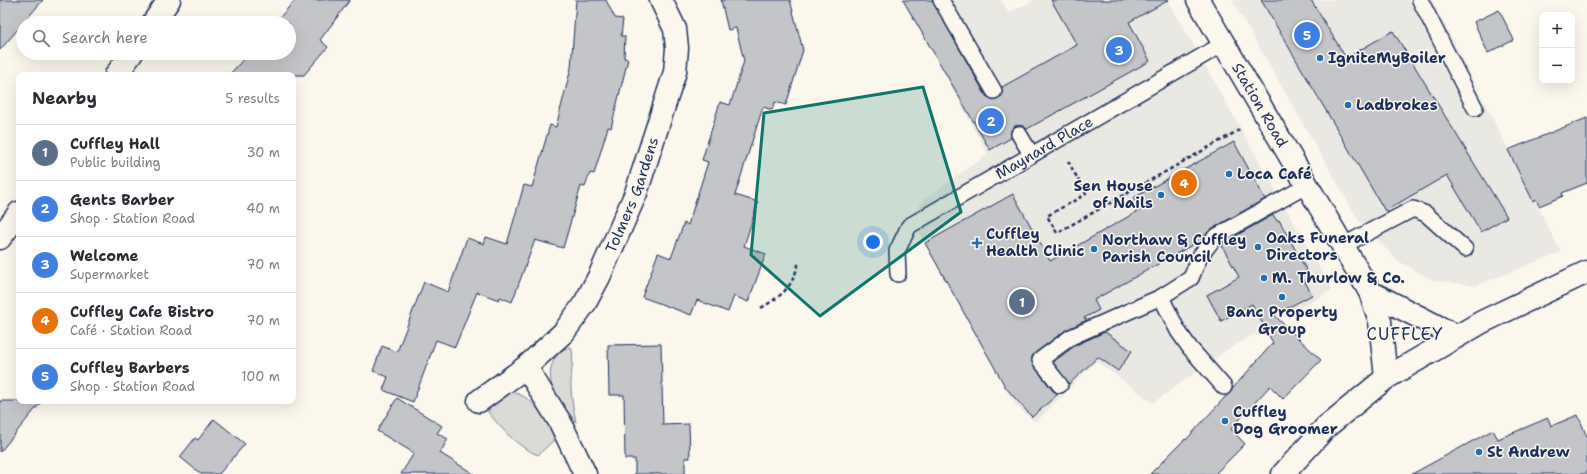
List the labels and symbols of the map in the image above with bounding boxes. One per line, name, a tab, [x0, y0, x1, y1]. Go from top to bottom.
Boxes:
pin: 5	[1294, 20, 1320, 50]
pin: 3	[1106, 35, 1132, 65]
place label: IgniteMyBoiler	[1328, 48, 1446, 68]
marker: IgniteMyBoiler	[1315, 53, 1325, 63]
street label: Station Road	[1227, 59, 1293, 151]
place label: Ladbrokes	[1356, 95, 1438, 115]
marker: Ladbrokes	[1343, 100, 1353, 110]
pin: 2	[978, 106, 1004, 136]
street label: Maynard Place	[992, 111, 1097, 184]
street label: Tolmers Gardens	[601, 135, 663, 256]
place label: Loca Café	[1237, 164, 1312, 184]
pin: 4	[1171, 168, 1197, 198]
marker: Loca Café	[1224, 169, 1234, 179]
place label: Sen House of Nails	[1074, 176, 1153, 213]
marker: Sen House of Nails	[1156, 190, 1166, 200]
place label: Cuffley Health Clinic	[986, 224, 1084, 261]
place label: Oaks Funeral Directors	[1266, 228, 1369, 265]
place label: Northaw & Cuffley Parish Council	[1102, 230, 1246, 267]
your location	[863, 232, 883, 252]
marker: Cuffley Health Clinic	[971, 237, 983, 249]
marker: Oaks Funeral Directors	[1253, 242, 1263, 252]
marker: Northaw & Cuffley Parish Council	[1089, 244, 1099, 254]
place label: M. Thurlow & Co.	[1272, 268, 1405, 288]
marker: M. Thurlow & Co.	[1259, 273, 1269, 283]
pin: 1	[1009, 287, 1035, 317]
marker: Banc Property Group	[1277, 292, 1287, 302]
place label: Banc Property Group	[1226, 302, 1338, 339]
district label: CUFFLEY	[1367, 323, 1443, 345]
place label: Cuffley Dog Groomer	[1233, 402, 1338, 439]
marker: Cuffley Dog Groomer	[1220, 416, 1230, 426]
place label: St Andrew	[1487, 442, 1570, 462]
marker: St Andrew	[1474, 447, 1484, 457]

